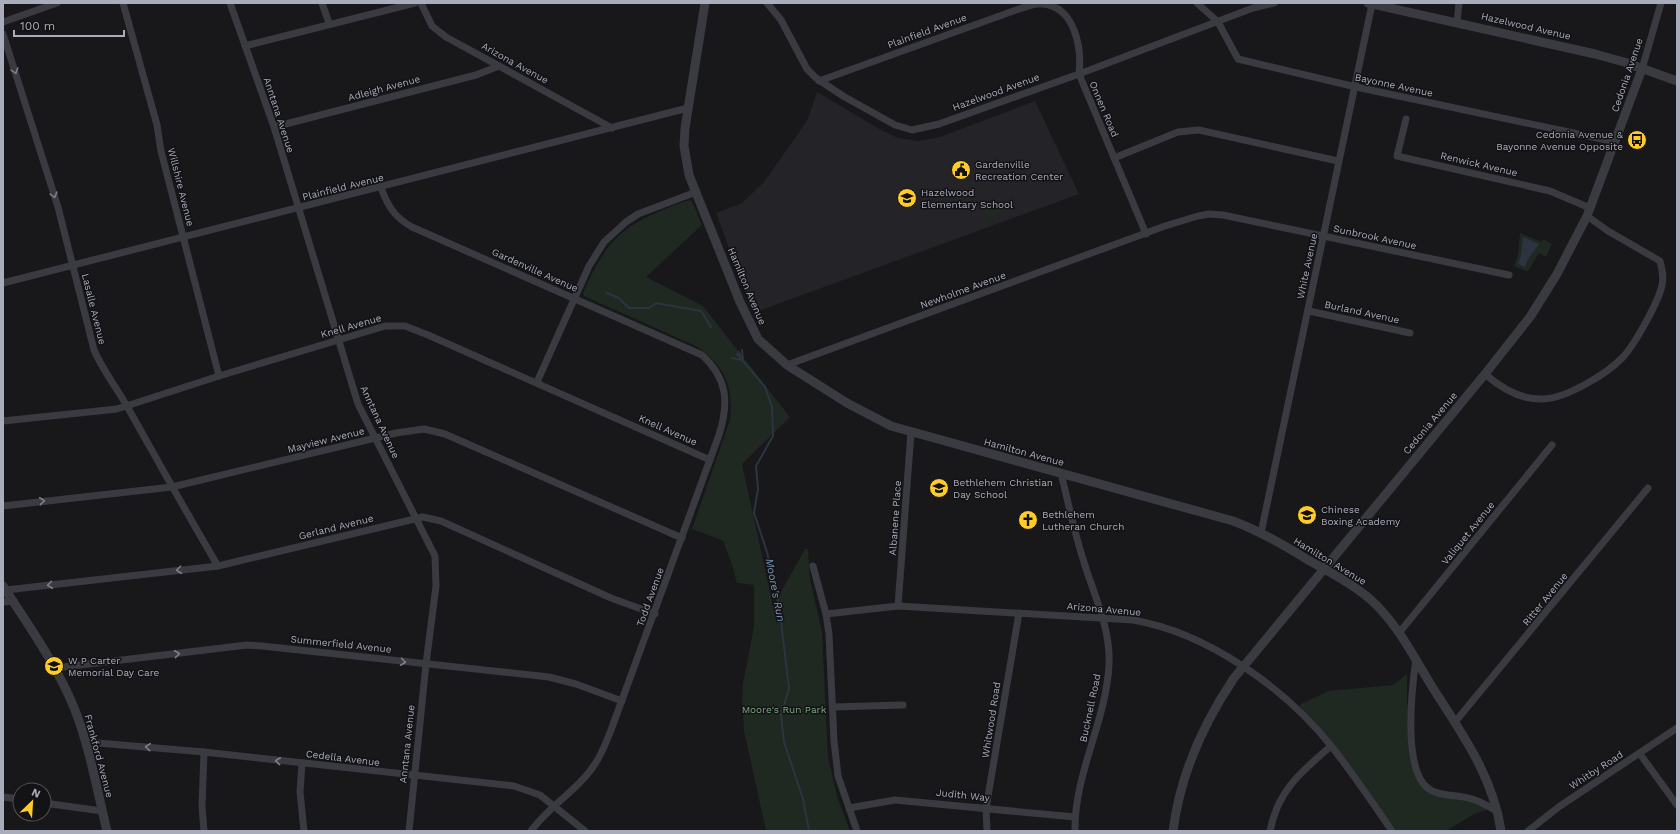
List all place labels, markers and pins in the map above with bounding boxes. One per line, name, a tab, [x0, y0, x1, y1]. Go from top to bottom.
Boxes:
place label: Cedonia Avenue & Bayonne Avenue Opposite	[1496, 129, 1624, 152]
bus stop icon: Cedonia Avenue & Bayonne Avenue Opposite	[1626, 129, 1648, 151]
public building icon: Gardenville Recreation Center	[950, 159, 972, 181]
place label: Gardenville Recreation Center	[975, 159, 1063, 182]
school or university icon: Hazelwood Elementary School	[896, 187, 918, 209]
place label: Hazelwood Elementary School	[921, 187, 1013, 210]
school or university icon: Bethlehem Christian Day School	[928, 477, 950, 499]
place label: Bethlehem Christian Day School	[953, 477, 1053, 500]
school or university icon: Chinese Boxing Academy	[1296, 504, 1318, 526]
place label: Chinese Boxing Academy	[1321, 504, 1401, 527]
church icon: Bethlehem Lutheran Church	[1017, 509, 1039, 531]
place label: Bethlehem Lutheran Church	[1042, 509, 1124, 532]
school or university icon: W P Carter Memorial Day Care	[43, 655, 65, 677]
place label: W P Carter Memorial Day Care	[68, 655, 160, 678]

